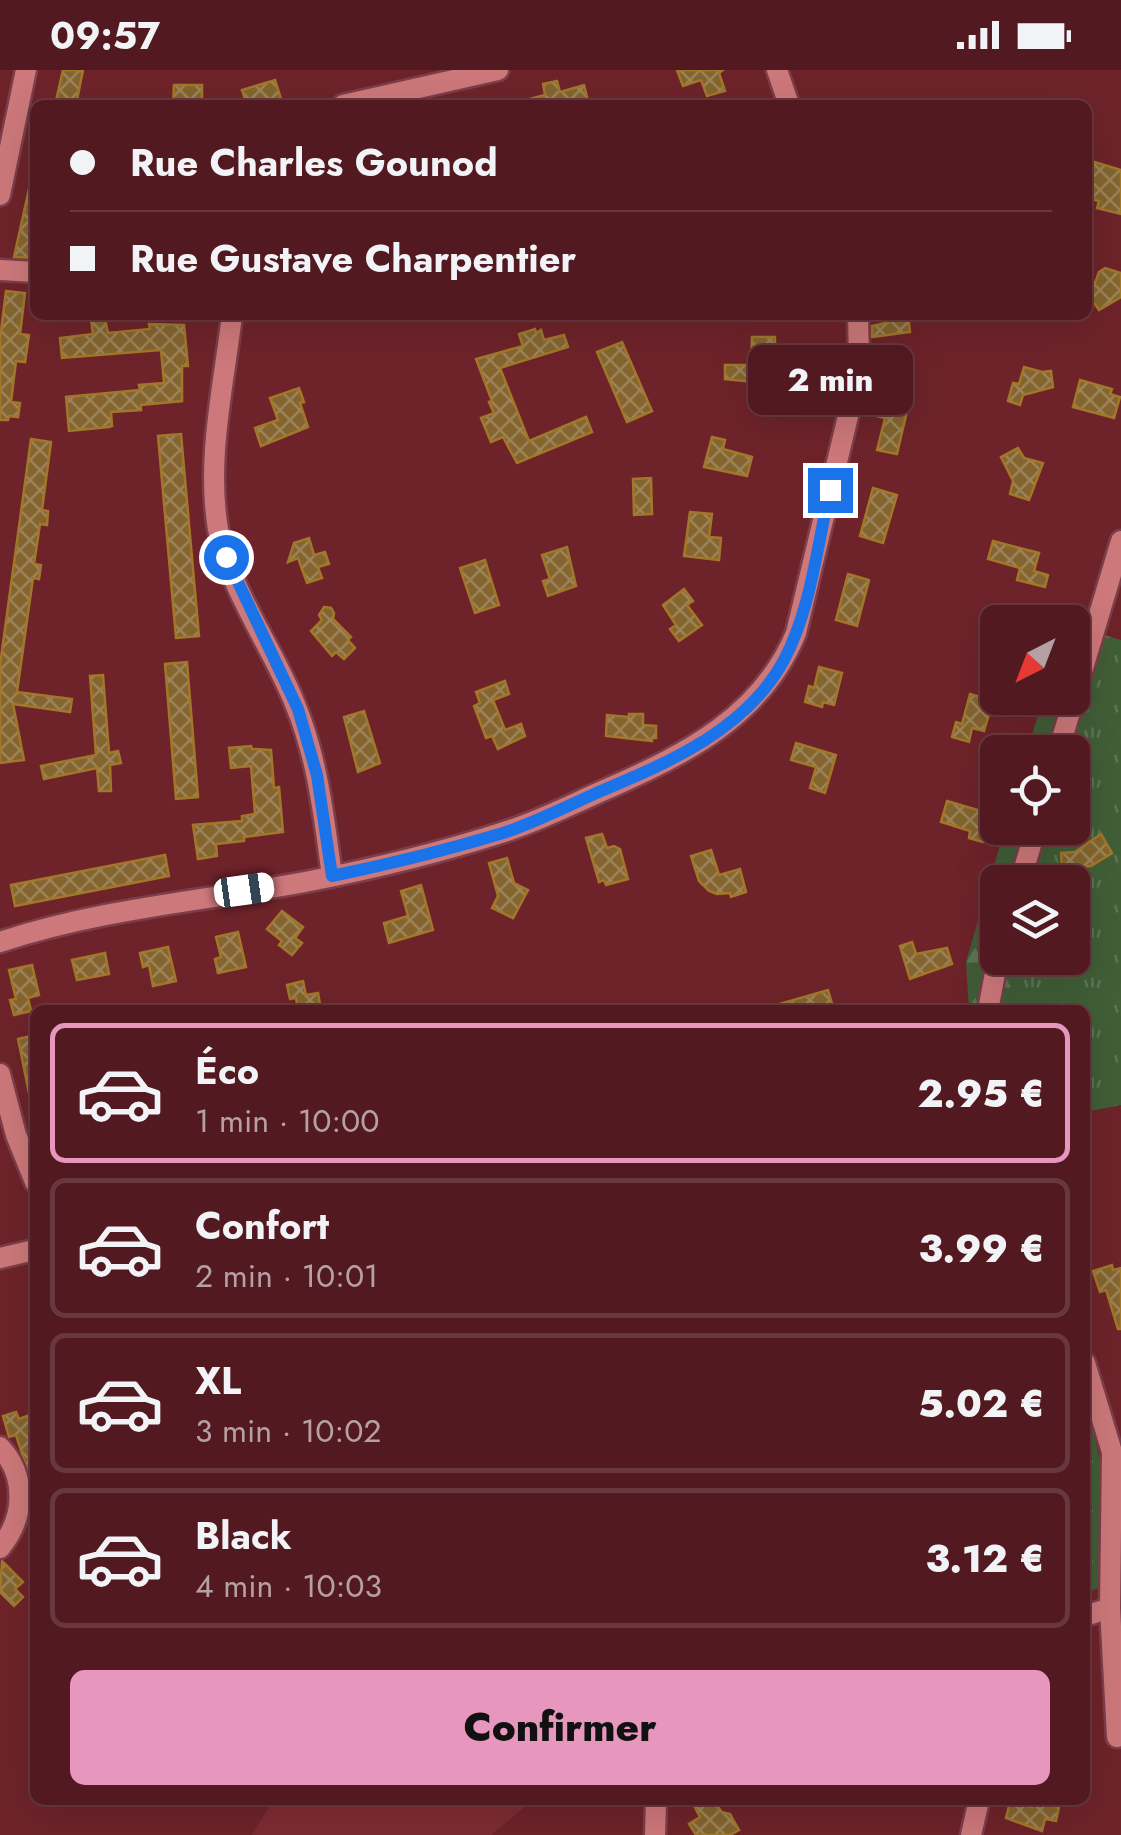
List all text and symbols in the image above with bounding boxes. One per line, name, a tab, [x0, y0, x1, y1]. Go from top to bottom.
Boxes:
text: 09:57	[50, 8, 160, 63]
text: Rue Charles Gounod	[130, 135, 498, 190]
text: Rue Gustave Charpentier	[130, 231, 576, 286]
callout: 2 min	[748, 345, 912, 415]
text: 2 min	[788, 357, 873, 403]
route end	[808, 468, 853, 513]
route start	[204, 535, 249, 580]
north arrow	[980, 605, 1090, 715]
map controls	[980, 605, 1090, 975]
button: locate	[980, 735, 1090, 845]
button: layers	[980, 865, 1090, 975]
car	[212, 871, 276, 909]
text: Éco	[195, 1043, 259, 1098]
icon: car	[75, 1048, 165, 1138]
text: 2.95 €	[918, 1066, 1045, 1121]
text: 1 min · 10:00	[195, 1098, 379, 1144]
text: Confort	[195, 1198, 329, 1253]
icon: car	[75, 1203, 165, 1293]
text: 3.99 €	[919, 1221, 1045, 1276]
text: 2 min · 10:01	[195, 1253, 379, 1299]
text: XL	[195, 1353, 241, 1408]
icon: car	[75, 1358, 165, 1448]
text: 5.02 €	[918, 1376, 1045, 1431]
text: 3 min · 10:02	[195, 1408, 382, 1454]
text: Black	[195, 1508, 292, 1563]
icon: car	[75, 1513, 165, 1603]
text: 3.12 €	[926, 1531, 1045, 1586]
text: 4 min · 10:03	[195, 1563, 382, 1609]
button: Confirmer	[70, 1670, 1050, 1785]

